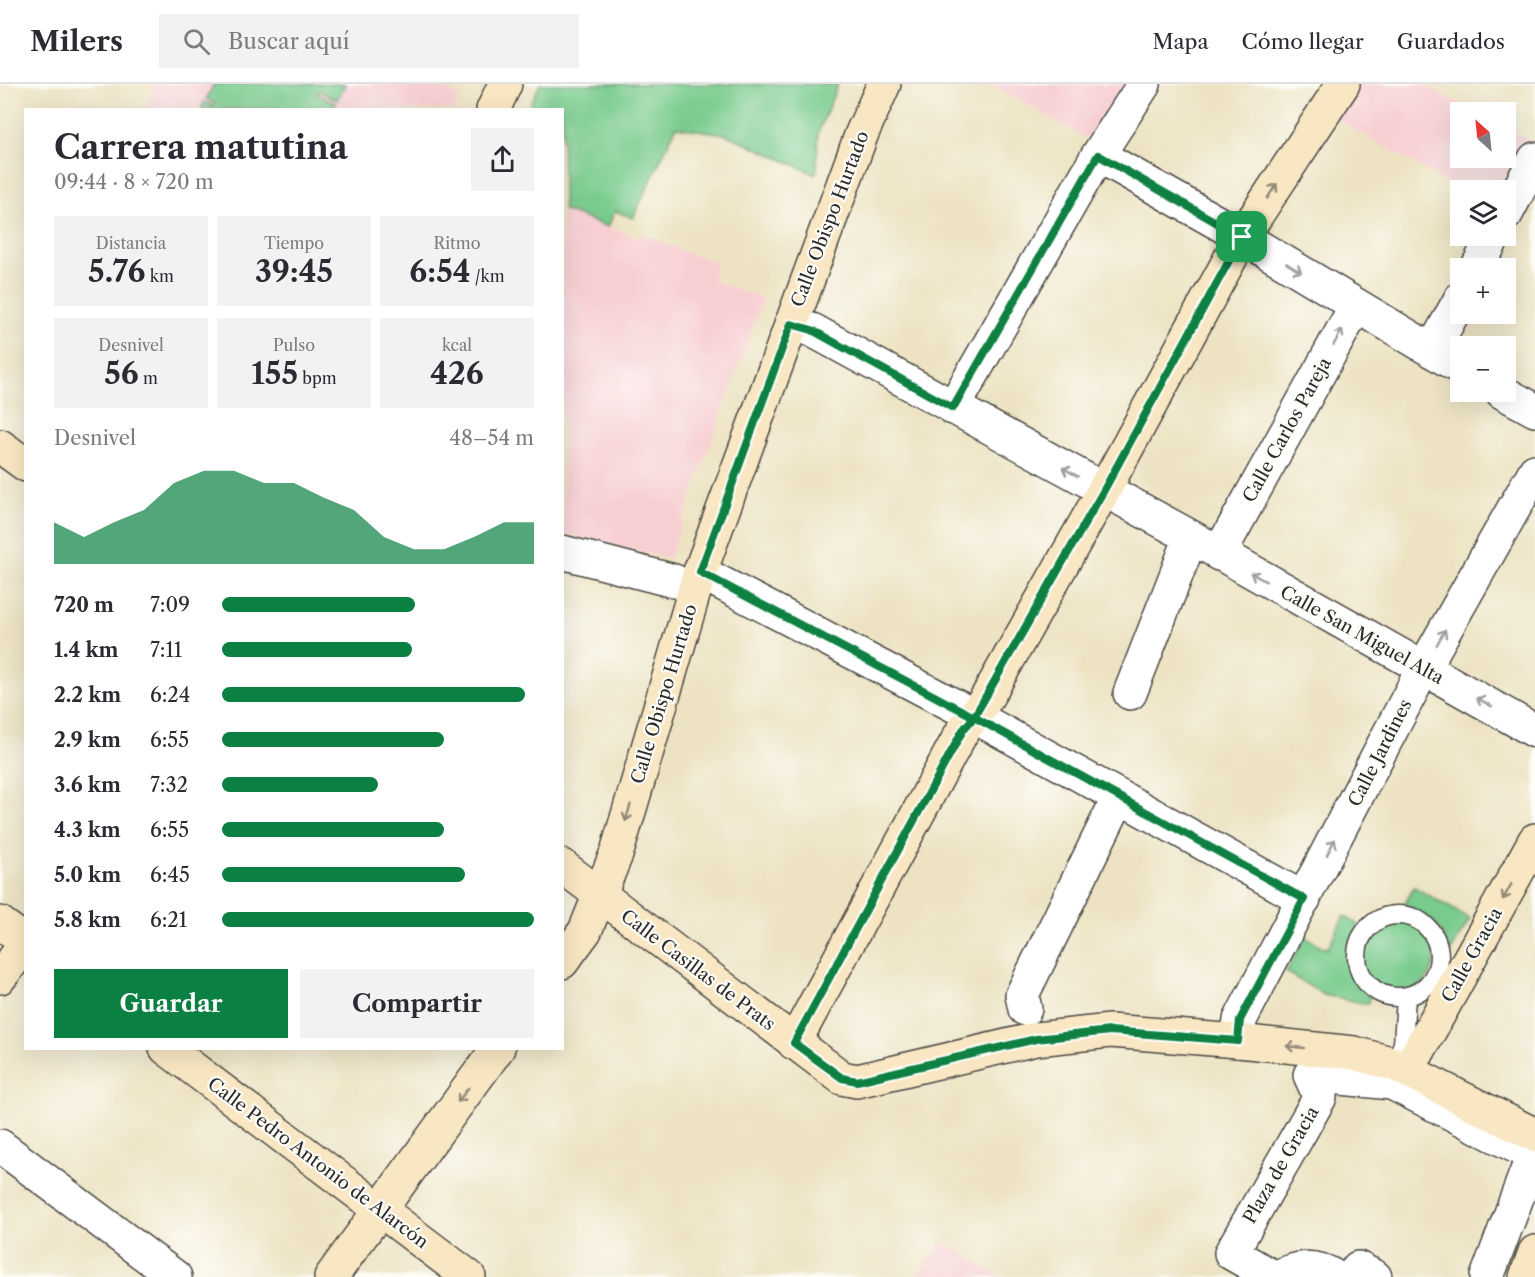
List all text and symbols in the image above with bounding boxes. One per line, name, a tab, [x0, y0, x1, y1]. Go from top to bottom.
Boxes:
search box	[159, 14, 579, 68]
text: Milers	[30, 24, 123, 58]
icon: search	[180, 25, 213, 58]
text: Buscar aquí	[228, 28, 350, 55]
text: Mapa	[1152, 29, 1209, 54]
text: Cómo llegar	[1242, 29, 1364, 54]
text: Guardados	[1397, 29, 1505, 54]
north arrow	[1450, 102, 1516, 168]
map controls	[1450, 102, 1516, 402]
text: Carrera matutina	[54, 127, 348, 168]
button: share	[471, 128, 534, 191]
street label: Calle Obispo Hurtado	[786, 128, 874, 310]
text: 09:44 · 8 × 720 m	[54, 170, 214, 194]
button: layers	[1450, 180, 1516, 246]
one-way arrow	[1266, 183, 1278, 200]
pin	[1216, 211, 1267, 262]
icon: arrive	[1225, 220, 1258, 253]
text: Distancia	[96, 233, 166, 253]
text: Tiempo	[264, 233, 324, 253]
text: Ritmo	[434, 233, 480, 253]
text: 5.76	[88, 253, 145, 290]
text: 39:45	[255, 253, 333, 290]
text: 6:54	[409, 253, 470, 290]
button: +	[1450, 258, 1516, 324]
one-way arrow	[1285, 263, 1302, 275]
text: km	[145, 266, 174, 286]
text: /km	[470, 266, 505, 286]
one-way arrow	[1333, 328, 1344, 346]
text: Desnivel	[98, 335, 164, 355]
text: Pulso	[273, 335, 315, 355]
text: kcal	[442, 335, 472, 355]
button: −	[1450, 336, 1516, 402]
street label: Calle Carlos Pareja	[1238, 353, 1336, 506]
text: 56	[104, 355, 139, 392]
text: 155	[251, 355, 298, 392]
text: 426	[430, 355, 484, 392]
text: m	[139, 368, 158, 388]
text: bpm	[298, 368, 337, 388]
text: Desnivel	[54, 426, 136, 450]
text: 48–54 m	[449, 426, 534, 450]
one-way arrow	[1062, 466, 1079, 478]
one-way arrow	[1250, 571, 1268, 582]
street label: Calle San Miguel Alta	[1276, 581, 1448, 689]
text: 720 m	[54, 593, 114, 617]
text: 7:09	[150, 593, 190, 617]
street label: Calle Obispo Hurtado	[626, 602, 702, 786]
one-way arrow	[1435, 629, 1447, 646]
text: 1.4 km	[54, 638, 119, 662]
text: 7:11	[150, 638, 182, 662]
text: 2.2 km	[54, 683, 121, 707]
text: 6:24	[150, 683, 190, 707]
street label: Calle Jardines	[1344, 696, 1416, 810]
one-way arrow	[1476, 696, 1493, 708]
text: 2.9 km	[54, 728, 121, 752]
text: 6:55	[150, 728, 189, 752]
text: 3.6 km	[54, 773, 121, 797]
text: 7:32	[150, 773, 188, 797]
one-way arrow	[622, 803, 633, 822]
text: 4.3 km	[54, 818, 121, 842]
text: 6:55	[150, 818, 189, 842]
one-way arrow	[1325, 839, 1337, 856]
text: 5.0 km	[54, 863, 121, 887]
text: 6:45	[150, 863, 190, 887]
one-way arrow	[1501, 883, 1513, 900]
street label: Calle Gracia	[1437, 903, 1507, 1006]
street label: Calle Casillas de Prats	[617, 905, 779, 1035]
text: 5.8 km	[54, 908, 121, 932]
text: 6:21	[150, 908, 187, 932]
button: Guardar	[54, 969, 288, 1038]
button: Compartir	[300, 969, 534, 1038]
one-way arrow	[1286, 1041, 1306, 1052]
street label: Calle Pedro Antonio de Alarcón	[203, 1073, 433, 1253]
one-way arrow	[457, 1087, 470, 1103]
street label: Plaza de Gracia	[1239, 1102, 1324, 1228]

